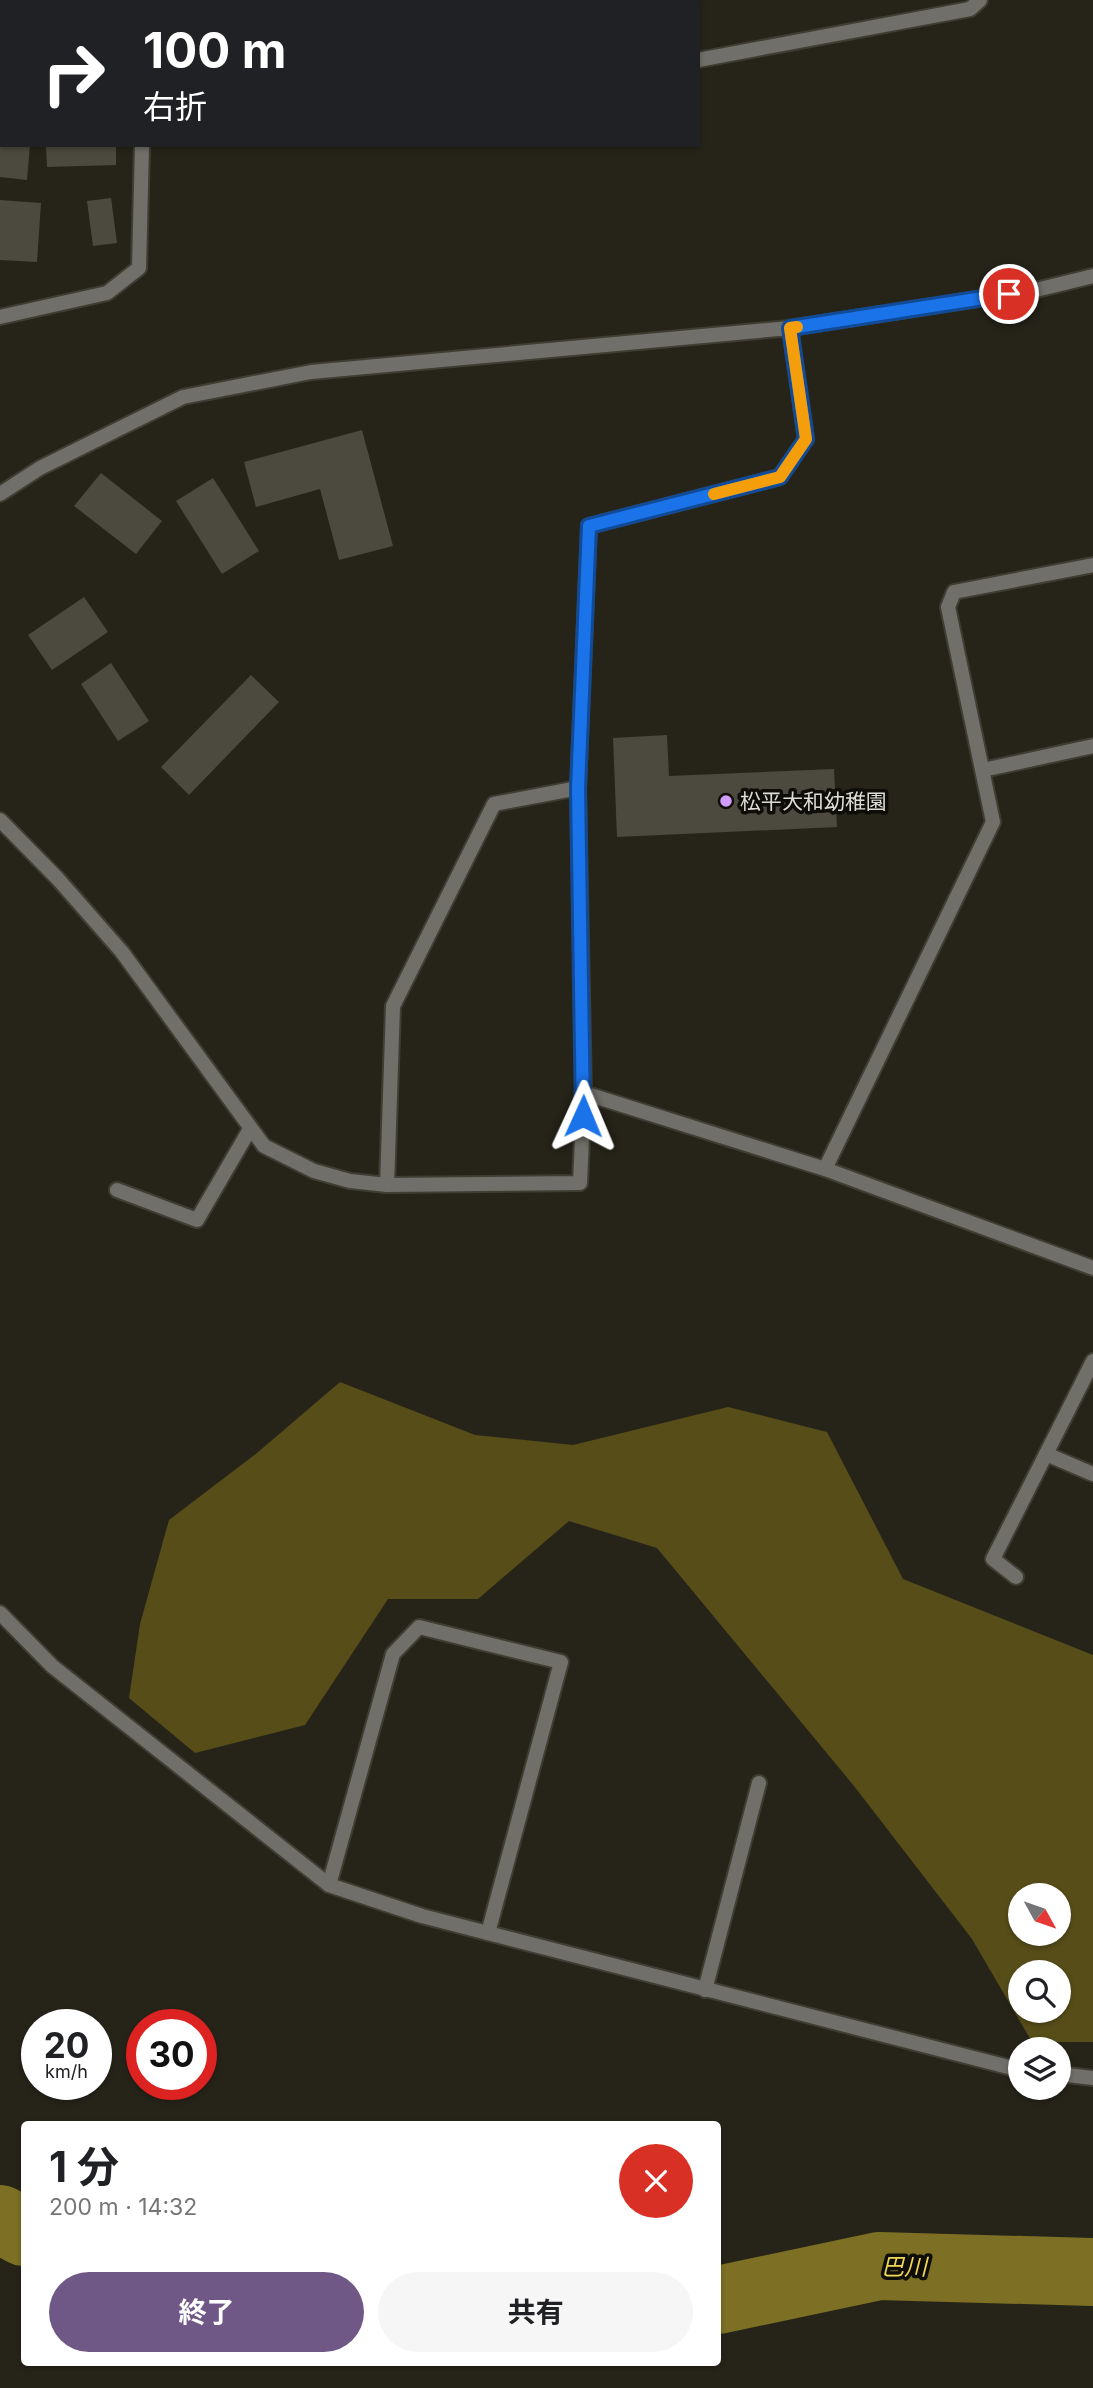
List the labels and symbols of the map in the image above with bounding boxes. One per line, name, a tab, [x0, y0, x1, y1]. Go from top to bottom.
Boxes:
pin	[979, 264, 1039, 324]
place label: 松平大和幼稚園	[740, 789, 887, 814]
marker: 松平大和幼稚園	[718, 793, 734, 809]
position arrow	[546, 1079, 620, 1153]
north arrow	[1008, 1883, 1071, 1946]
speed limit sign: 30	[126, 2009, 217, 2100]
water label: 巴川	[881, 2253, 930, 2281]

